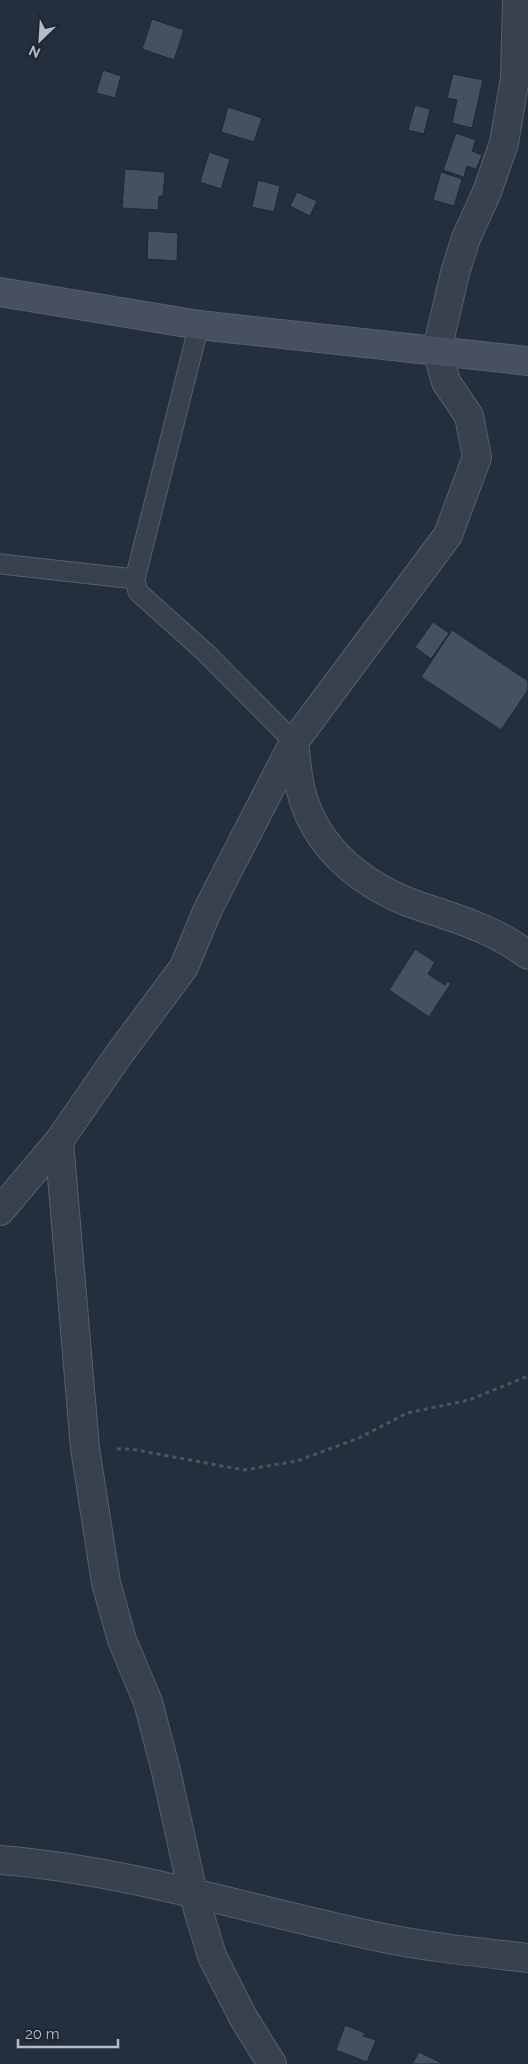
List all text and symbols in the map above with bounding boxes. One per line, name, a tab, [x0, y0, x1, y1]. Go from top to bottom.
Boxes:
north arrow	[15, 15, 65, 65]
text: N	[26, 42, 43, 61]
scale bar	[18, 2016, 118, 2048]
text: 20 m	[25, 2025, 60, 2043]

